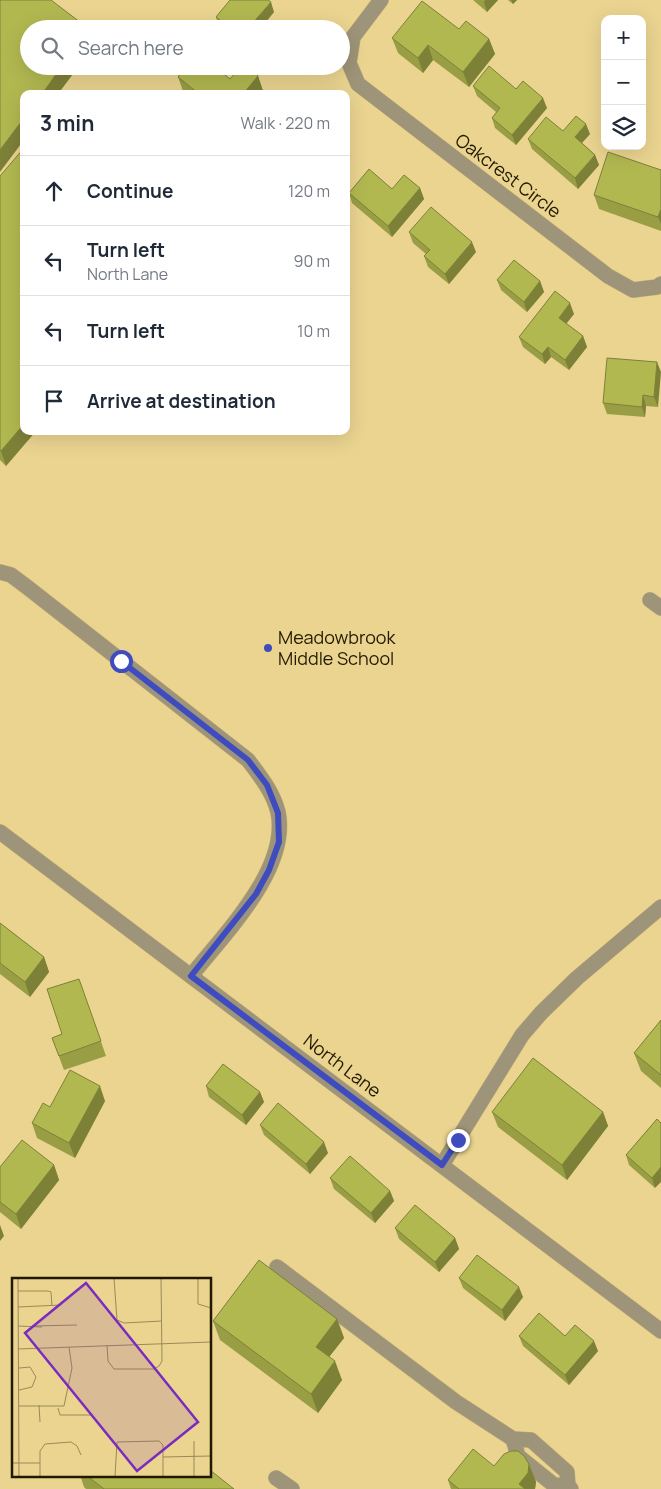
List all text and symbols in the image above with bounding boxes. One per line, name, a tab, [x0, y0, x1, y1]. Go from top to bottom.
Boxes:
map controls	[601, 15, 646, 150]
button: +	[601, 15, 646, 60]
search box	[20, 20, 350, 75]
icon: search	[38, 34, 66, 62]
text: Search here	[78, 35, 184, 61]
button: −	[601, 60, 646, 105]
button: layers	[601, 105, 646, 150]
text: 3 min	[40, 109, 94, 137]
text: Walk · 220 m	[240, 112, 330, 134]
street label: Oakcrest Circle	[451, 128, 566, 223]
icon: ahead	[40, 177, 68, 205]
text: Continue	[87, 178, 173, 204]
text: 120 m	[288, 180, 330, 202]
text: Turn left	[87, 237, 165, 263]
icon: left	[40, 247, 68, 275]
text: 90 m	[294, 250, 330, 272]
text: North Lane	[87, 263, 168, 285]
icon: left	[40, 317, 68, 345]
text: Turn left	[87, 318, 165, 344]
text: 10 m	[297, 320, 330, 342]
icon: arrive	[40, 387, 68, 415]
text: Arrive at destination	[87, 388, 276, 414]
place label: Meadowbrook Middle School	[278, 625, 396, 670]
marker: Meadowbrook Middle School	[262, 642, 274, 654]
route start	[110, 650, 133, 673]
street label: North Lane	[299, 1028, 386, 1102]
route end	[447, 1129, 470, 1152]
inset map	[12, 1278, 211, 1476]

